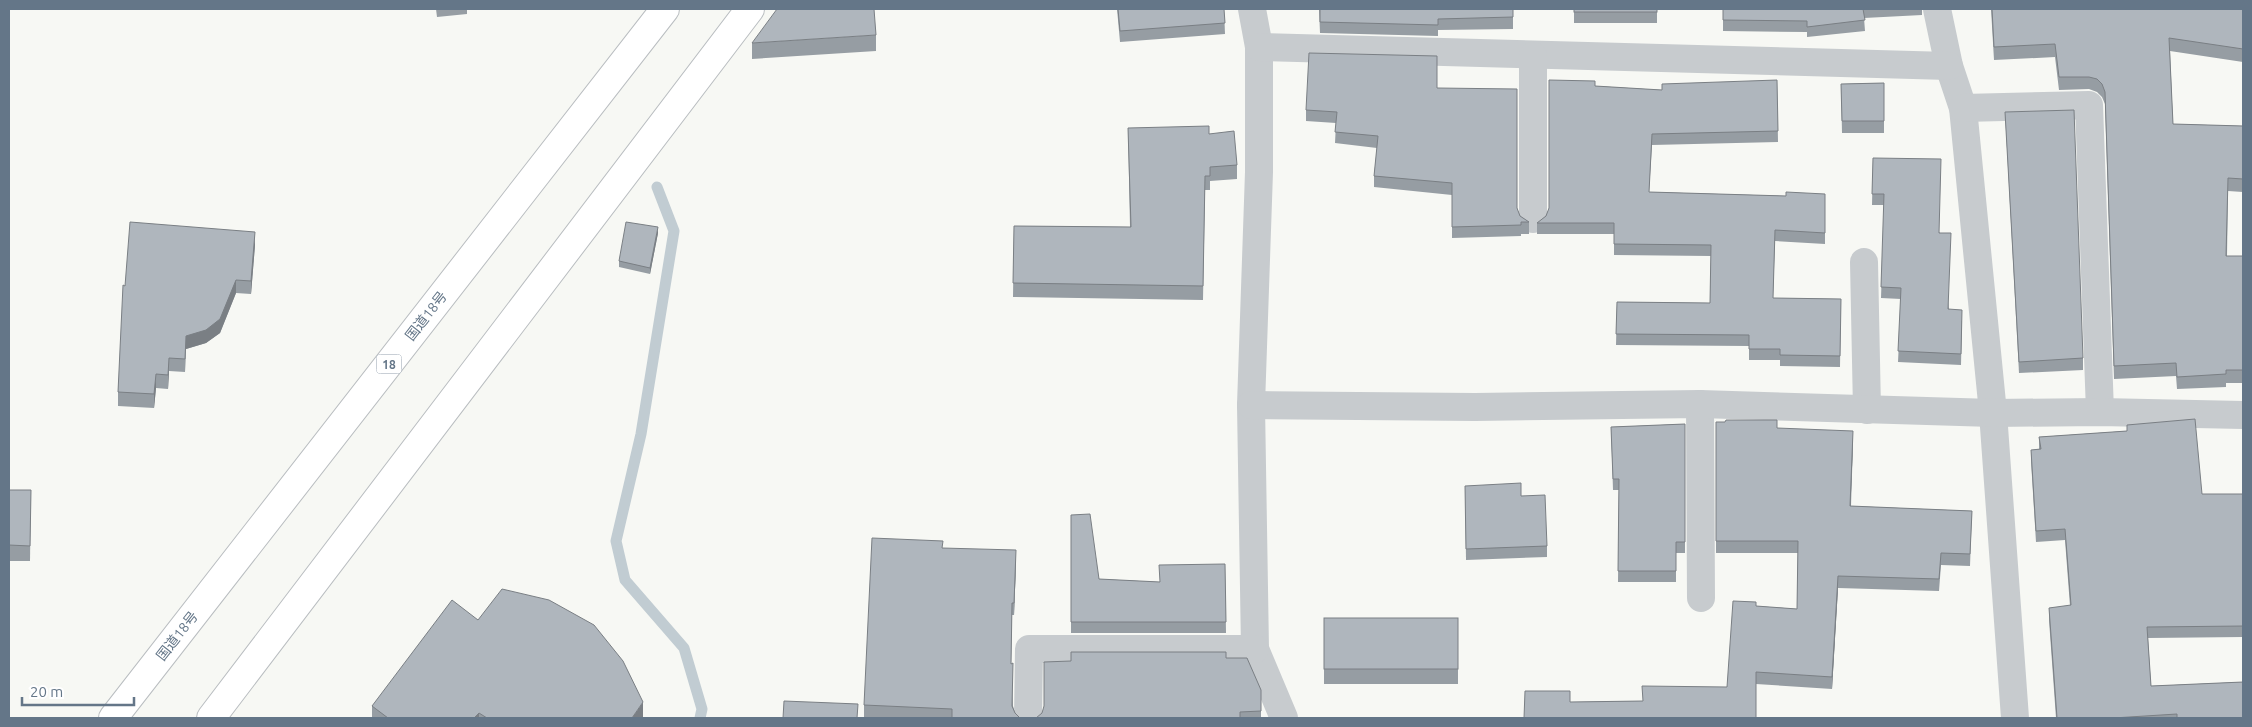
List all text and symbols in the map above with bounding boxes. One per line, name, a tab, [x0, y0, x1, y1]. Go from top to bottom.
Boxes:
street label: 国道18号	[402, 288, 450, 344]
road number: 18	[376, 354, 402, 374]
street label: 国道18号	[153, 608, 201, 664]
scale bar	[22, 674, 135, 706]
text: 20 m	[30, 683, 63, 700]

